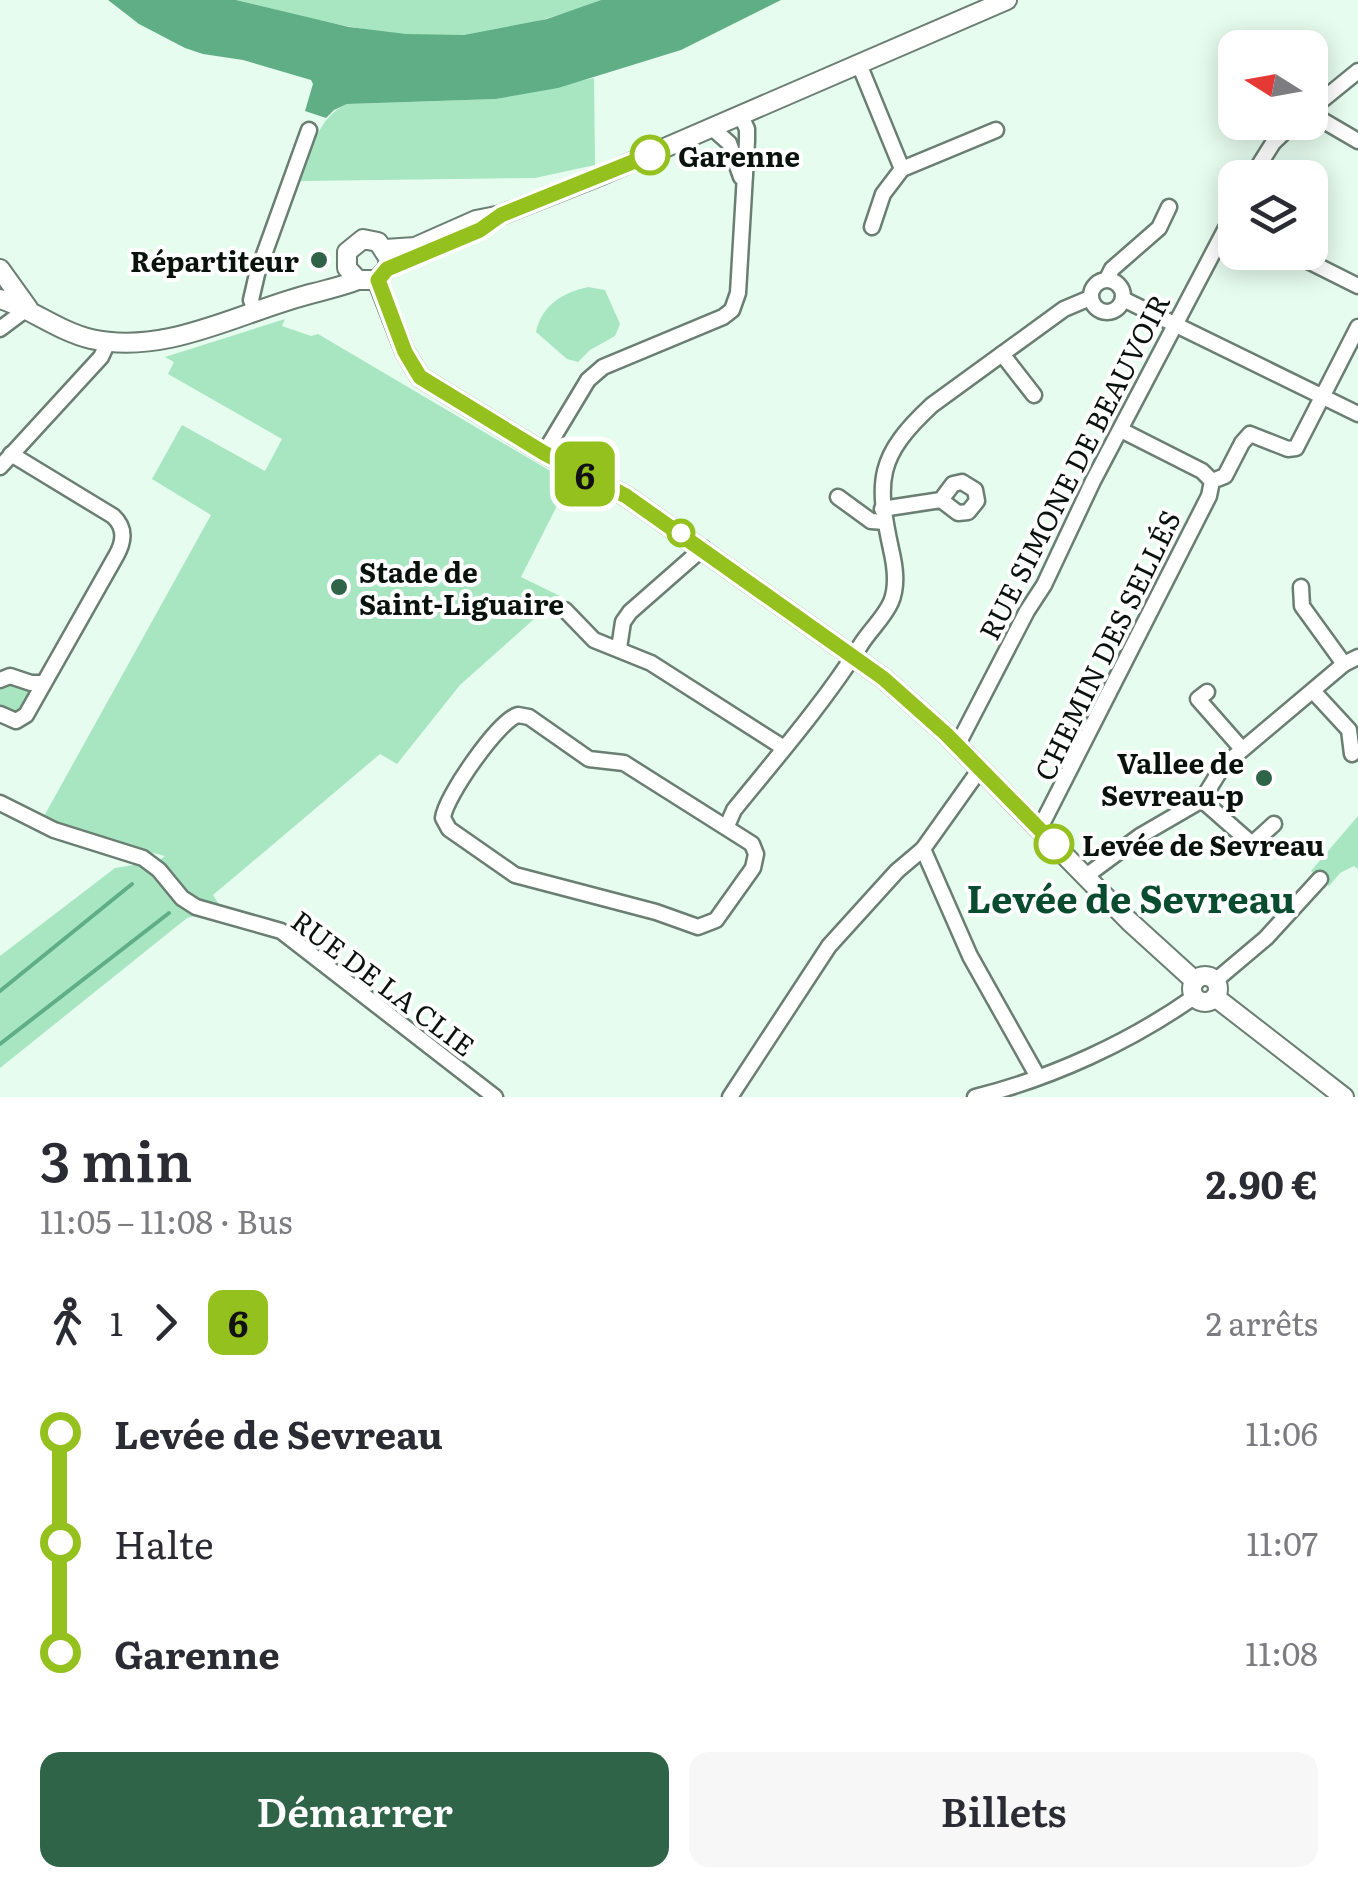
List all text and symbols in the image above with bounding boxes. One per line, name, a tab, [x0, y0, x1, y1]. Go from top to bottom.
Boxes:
north arrow	[1218, 30, 1328, 140]
map controls	[1218, 30, 1328, 270]
place label: Garenne	[678, 134, 800, 176]
marker: Garenne	[631, 136, 669, 174]
button: layers	[1218, 160, 1328, 270]
place label: Répartiteur	[130, 239, 299, 281]
marker: Répartiteur	[308, 249, 330, 271]
street label: RUE SIMONE DE BEAUVOIR	[967, 285, 1179, 647]
line badge: 6	[552, 442, 618, 506]
text: 6	[575, 448, 595, 500]
street label: CHEMIN DES SELLÉS	[1022, 503, 1190, 787]
unlabelled marker	[668, 520, 694, 546]
place label: Stade de Saint-Liguaire	[359, 550, 564, 624]
marker: Stade de Saint-Liguaire	[328, 576, 350, 598]
place label: Vallee de Sevreau-p	[1101, 741, 1244, 815]
marker: Vallee de Sevreau-p	[1253, 767, 1275, 789]
place label: Levée de Sevreau	[1082, 823, 1325, 865]
marker: Levée de Sevreau	[1035, 825, 1073, 863]
district label: Levée de Sevreau	[966, 868, 1296, 925]
street label: RUE DE LA CLIE	[283, 899, 485, 1065]
text: 3 min	[40, 1117, 192, 1199]
text: 2.90 €	[1206, 1154, 1318, 1211]
text: 11:05 – 11:08 · Bus	[40, 1196, 292, 1244]
icon: walk	[40, 1295, 95, 1350]
icon: forward	[138, 1295, 193, 1350]
text: 6	[228, 1296, 248, 1348]
text: 1	[110, 1298, 123, 1346]
text: 2 arrêts	[1206, 1298, 1318, 1346]
text: Levée de Sevreau	[114, 1404, 443, 1461]
text: 11:06	[1246, 1408, 1318, 1456]
text: Halte	[114, 1514, 214, 1571]
text: 11:07	[1247, 1518, 1318, 1566]
text: Garenne	[114, 1624, 280, 1681]
text: 11:08	[1245, 1628, 1318, 1676]
button: Démarrer	[40, 1752, 669, 1867]
button: Billets	[689, 1752, 1318, 1867]

